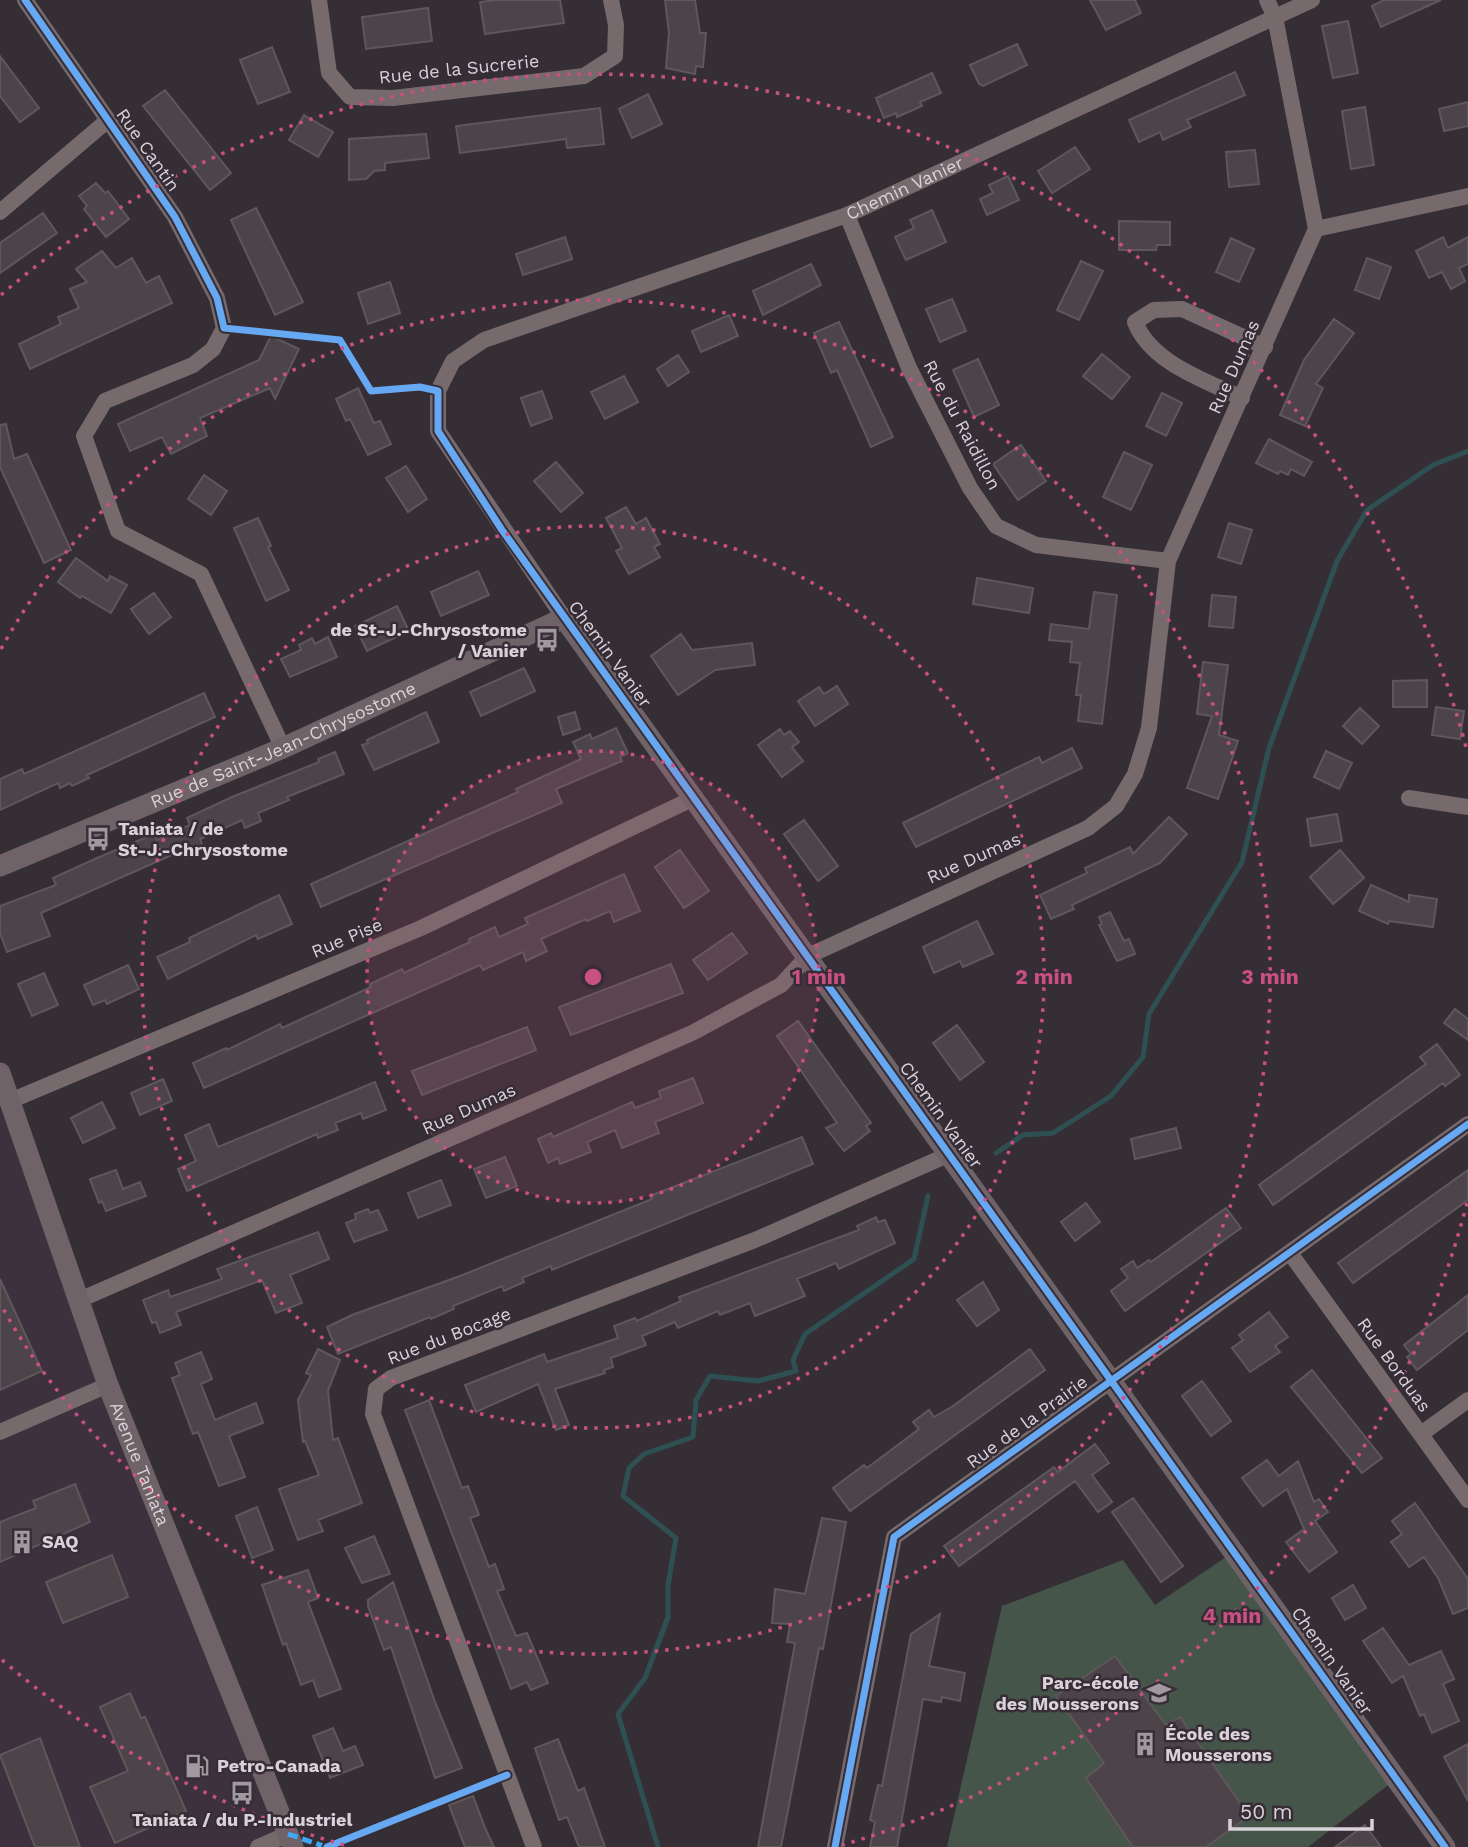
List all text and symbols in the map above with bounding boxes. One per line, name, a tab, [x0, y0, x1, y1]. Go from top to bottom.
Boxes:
street label: Rue de la Sucrerie	[378, 50, 540, 87]
street label: Rue Cantin	[112, 104, 185, 195]
street label: Chemin Vanier	[842, 152, 967, 224]
street label: Rue Dumas	[1204, 317, 1264, 417]
street label: Rue du Raidillon	[919, 356, 1005, 493]
street label: Chemin Vanier	[565, 596, 656, 711]
place label: de St-J.-Chrysostome / Vanier	[330, 619, 527, 661]
bus stop icon: de St-J.-Chrysostome / Vanier	[533, 626, 561, 654]
street label: Rue de Saint-Jean-Chrysostome	[147, 677, 419, 812]
place label: Taniata / de St-J.-Chrysostome	[118, 818, 288, 860]
bus stop icon: Taniata / de St-J.-Chrysostome	[84, 825, 112, 853]
street label: Rue Dumas	[924, 828, 1024, 888]
street label: Rue Pise	[308, 913, 385, 962]
text: 1 min	[792, 964, 846, 989]
text: 2 min	[1015, 964, 1073, 989]
text: 3 min	[1241, 964, 1299, 989]
centre of rings	[581, 965, 605, 989]
street label: Chemin Vanier	[896, 1057, 987, 1172]
street label: Rue Dumas	[419, 1079, 519, 1139]
street label: Rue du Bocage	[384, 1302, 514, 1369]
street label: Rue Borduas	[1353, 1314, 1436, 1416]
street label: Rue de la Prairie	[962, 1371, 1091, 1472]
street label: Avenue Taniata	[106, 1398, 174, 1529]
building icon: SAQ	[8, 1528, 36, 1556]
place label: SAQ	[42, 1531, 79, 1552]
text: 4 min	[1203, 1603, 1261, 1628]
street label: Chemin Vanier	[1287, 1603, 1377, 1719]
place label: Parc-école des Mousserons	[996, 1672, 1139, 1714]
school or university icon: Parc-école des Mousserons	[1145, 1679, 1173, 1707]
place label: École des Mousserons	[1165, 1723, 1272, 1765]
building icon: École des Mousserons	[1131, 1730, 1159, 1758]
fuel station icon: Petro-Canada	[183, 1752, 211, 1780]
place label: Petro-Canada	[217, 1755, 341, 1776]
bus stop icon: Taniata / du P.-Industriel	[228, 1779, 256, 1807]
scale bar	[1230, 1787, 1372, 1831]
text: 50 m	[1240, 1799, 1292, 1824]
place label: Taniata / du P.-Industriel	[132, 1809, 352, 1830]

